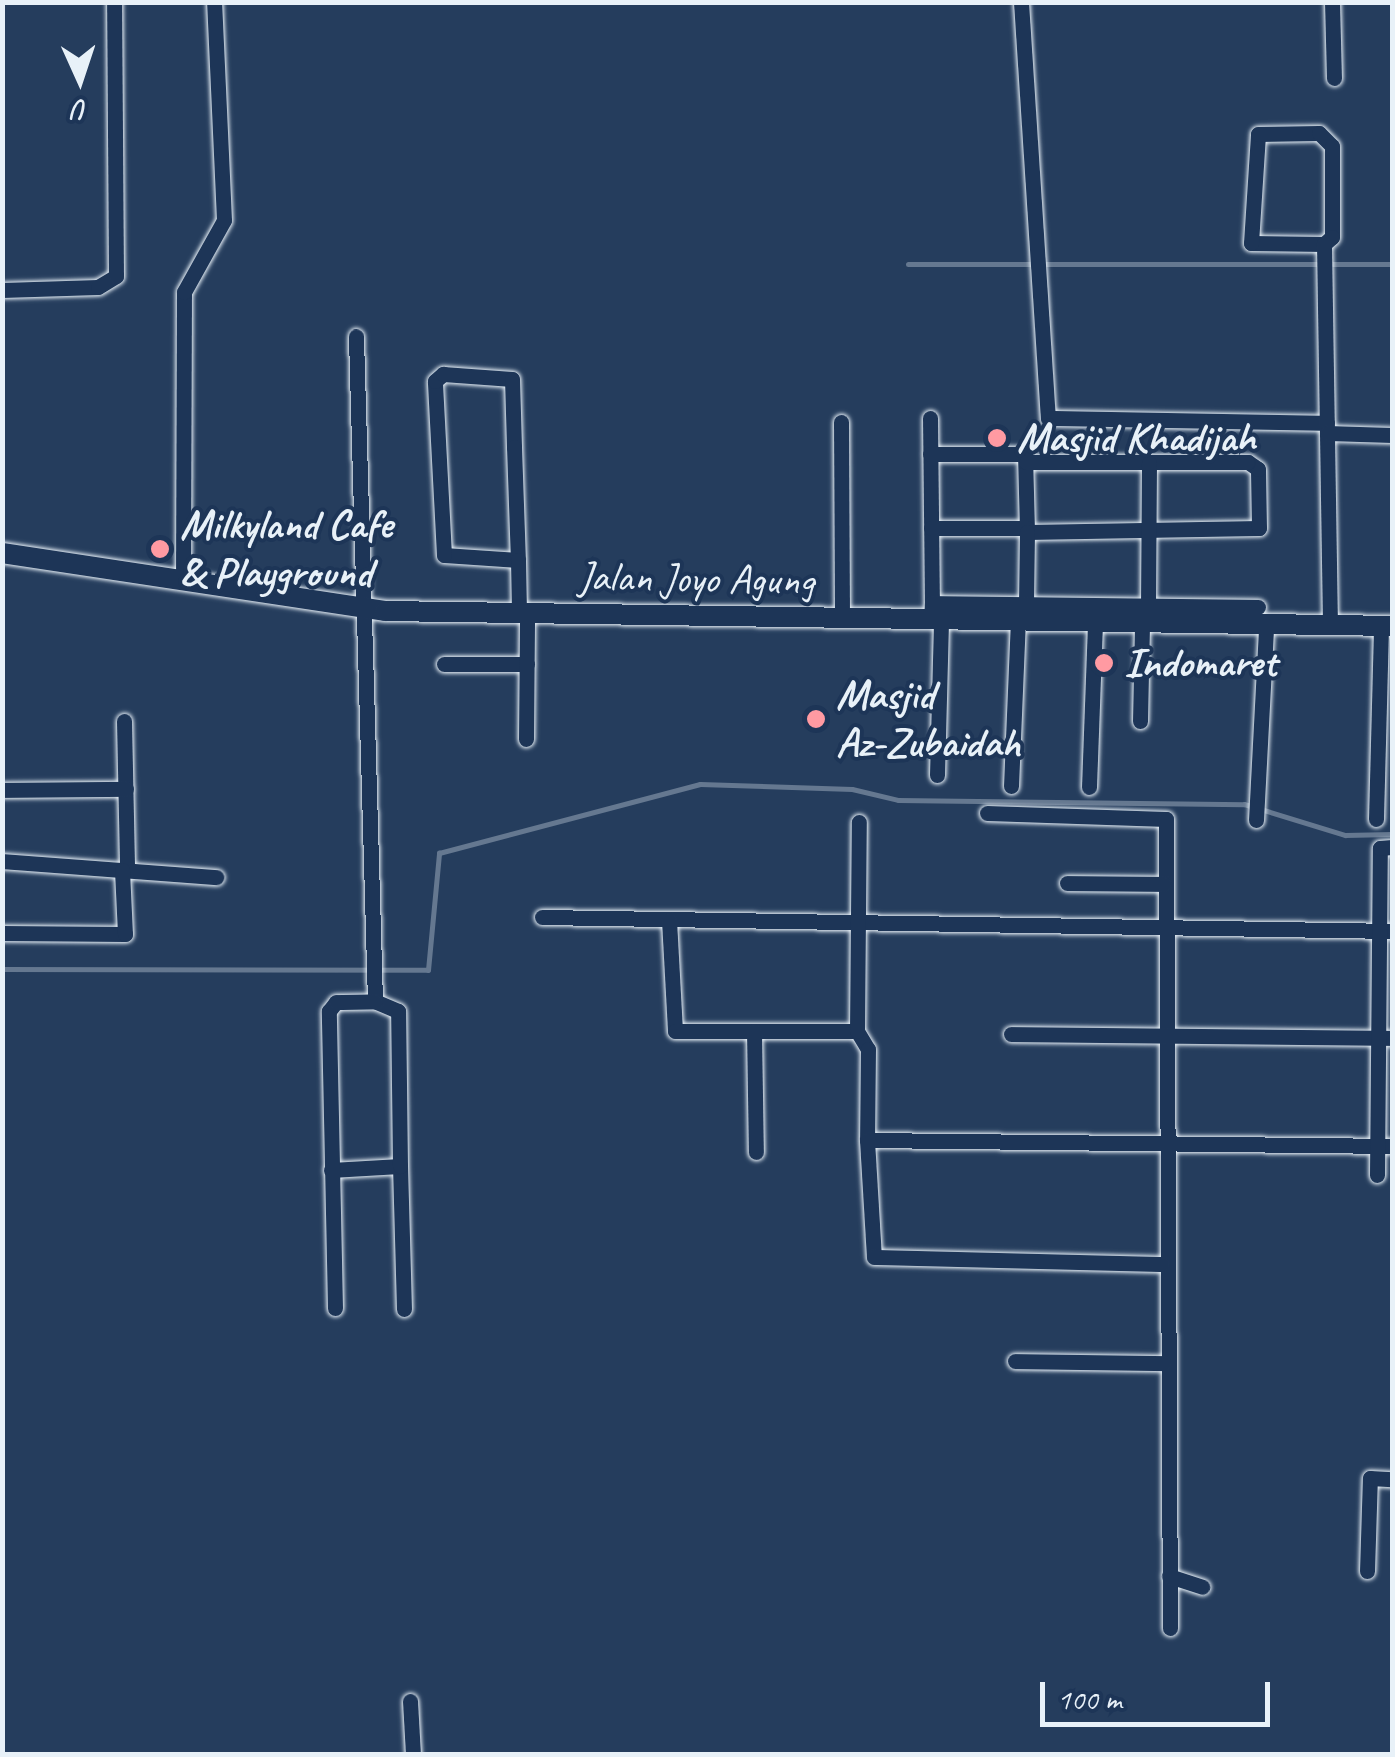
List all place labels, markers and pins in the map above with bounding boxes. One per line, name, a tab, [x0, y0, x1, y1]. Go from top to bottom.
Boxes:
place label: Masjid Khadijah	[1017, 413, 1257, 463]
marker: Masjid Khadijah	[986, 427, 1008, 449]
place label: Milkyland Cafe & Playground	[180, 500, 393, 598]
marker: Milkyland Cafe & Playground	[149, 538, 171, 560]
place label: Indomaret	[1124, 638, 1276, 688]
marker: Indomaret	[1093, 652, 1115, 674]
place label: Masjid Az-Zubaidah	[836, 670, 1020, 768]
marker: Masjid Az-Zubaidah	[805, 708, 827, 730]

